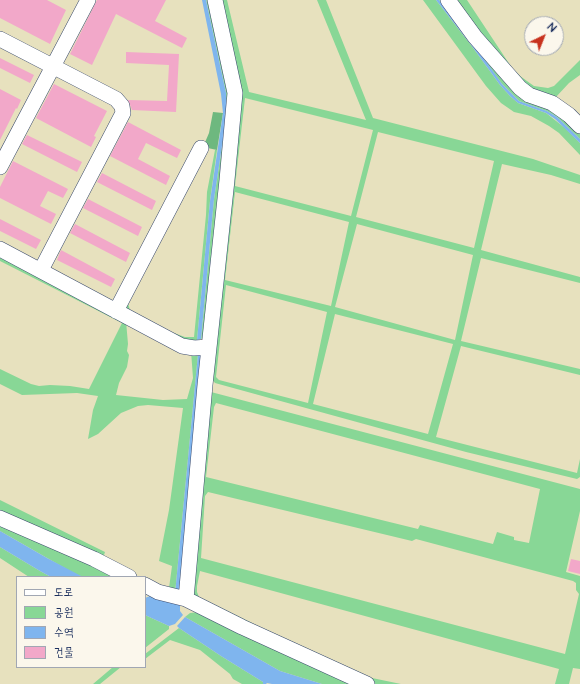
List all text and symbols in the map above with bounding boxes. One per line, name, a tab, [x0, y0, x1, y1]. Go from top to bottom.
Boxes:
north arrow	[524, 16, 564, 56]
text: N	[544, 20, 559, 35]
legend	[16, 576, 146, 668]
text: 도로	[54, 584, 73, 601]
text: 공원	[54, 604, 73, 621]
text: 수역	[54, 624, 73, 641]
text: 건물	[54, 644, 73, 661]

